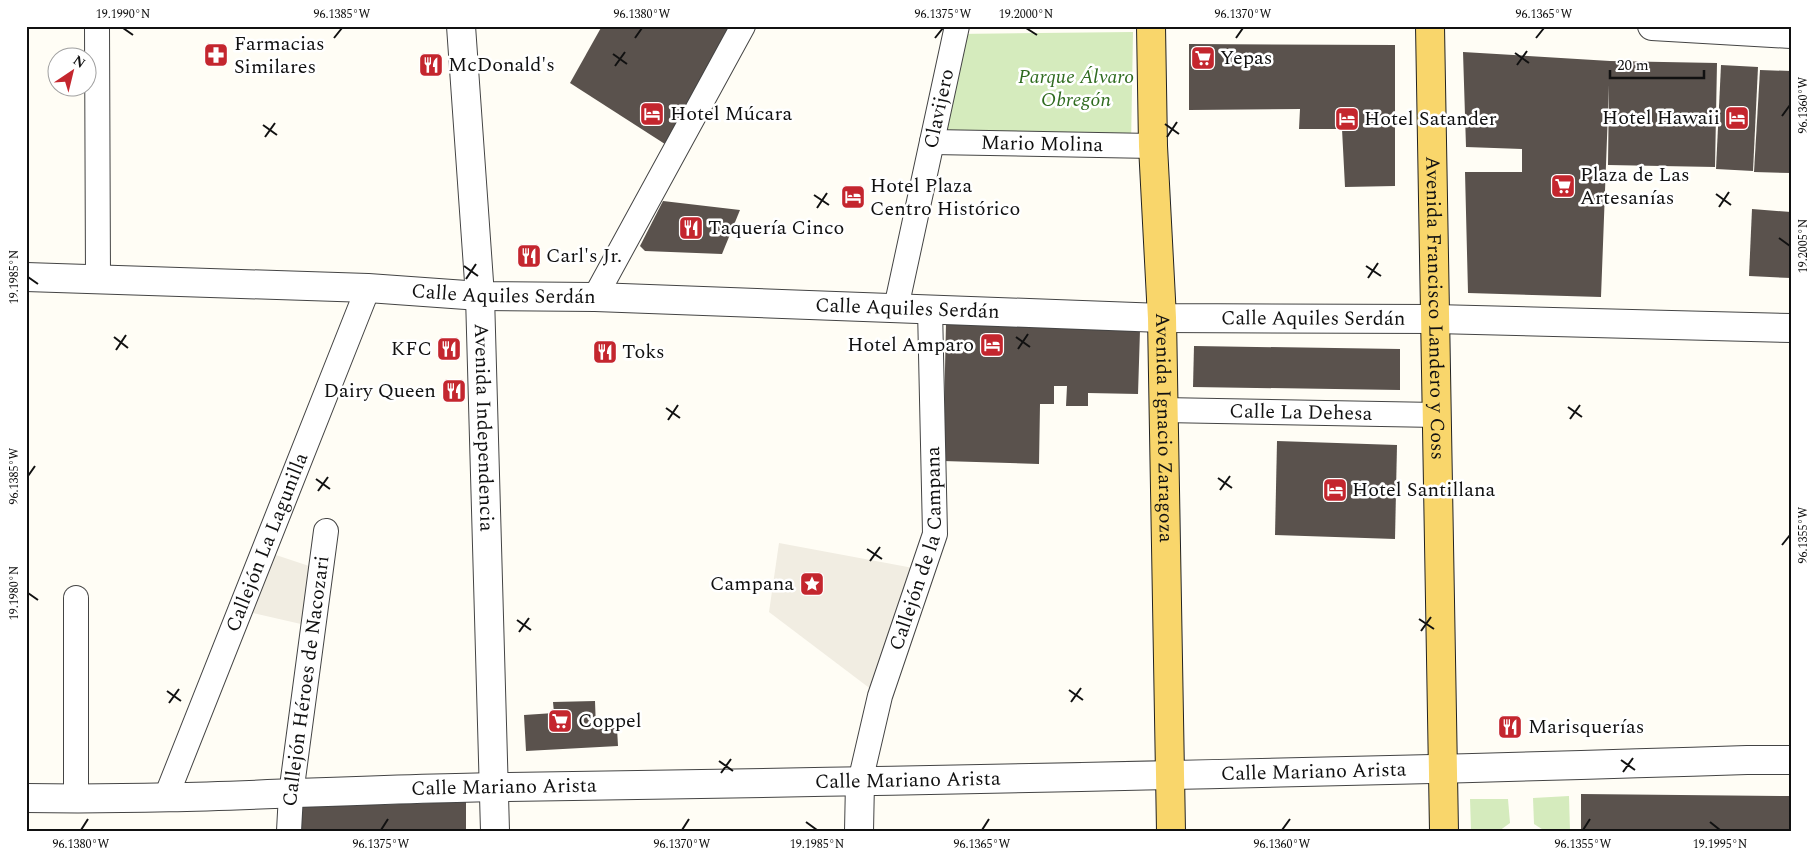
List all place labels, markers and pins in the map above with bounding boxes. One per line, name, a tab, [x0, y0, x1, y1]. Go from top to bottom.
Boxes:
place label: Farmacias Similares	[234, 29, 325, 82]
pharmacy icon: Farmacias Similares	[203, 42, 229, 68]
place label: Yepas	[1220, 43, 1273, 73]
supermarket icon: Yepas	[1190, 45, 1216, 71]
place label: McDonald's	[448, 50, 555, 80]
restaurant icon: McDonald's	[418, 52, 444, 78]
place label: Hotel Múcara	[670, 99, 793, 129]
hotel icon: Hotel Múcara	[639, 101, 665, 127]
place label: Hotel Hawaii	[1602, 103, 1720, 133]
place label: Hotel Satander	[1364, 104, 1497, 134]
hotel icon: Hotel Hawaii	[1724, 105, 1750, 131]
hotel icon: Hotel Satander	[1334, 106, 1360, 132]
place label: Plaza de Las Artesanías	[1580, 160, 1690, 213]
place label: Hotel Plaza Centro Histórico	[870, 171, 1020, 224]
supermarket icon: Plaza de Las Artesanías	[1550, 173, 1576, 199]
hotel icon: Hotel Plaza Centro Histórico	[840, 184, 866, 210]
place label: Taquería Cinco	[708, 213, 844, 243]
restaurant icon: Taquería Cinco	[678, 215, 704, 241]
place label: Carl's Jr.	[546, 241, 622, 271]
restaurant icon: Carl's Jr.	[516, 243, 542, 269]
place label: Hotel Amparo	[847, 330, 974, 360]
hotel icon: Hotel Amparo	[979, 332, 1005, 358]
place label: KFC	[391, 334, 432, 364]
restaurant icon: KFC	[436, 336, 462, 362]
place label: Toks	[622, 337, 665, 367]
restaurant icon: Toks	[592, 339, 618, 365]
place label: Dairy Queen	[324, 376, 436, 406]
restaurant icon: Dairy Queen	[441, 378, 467, 404]
place label: Hotel Santillana	[1352, 475, 1495, 505]
hotel icon: Hotel Santillana	[1322, 477, 1348, 503]
place label: Campana	[710, 569, 794, 599]
place icon: Campana	[799, 571, 825, 597]
place label: Coppel	[578, 706, 642, 736]
supermarket icon: Coppel	[547, 708, 573, 734]
place label: Marisquerías	[1528, 712, 1644, 742]
restaurant icon: Marisquerías	[1497, 714, 1523, 740]

